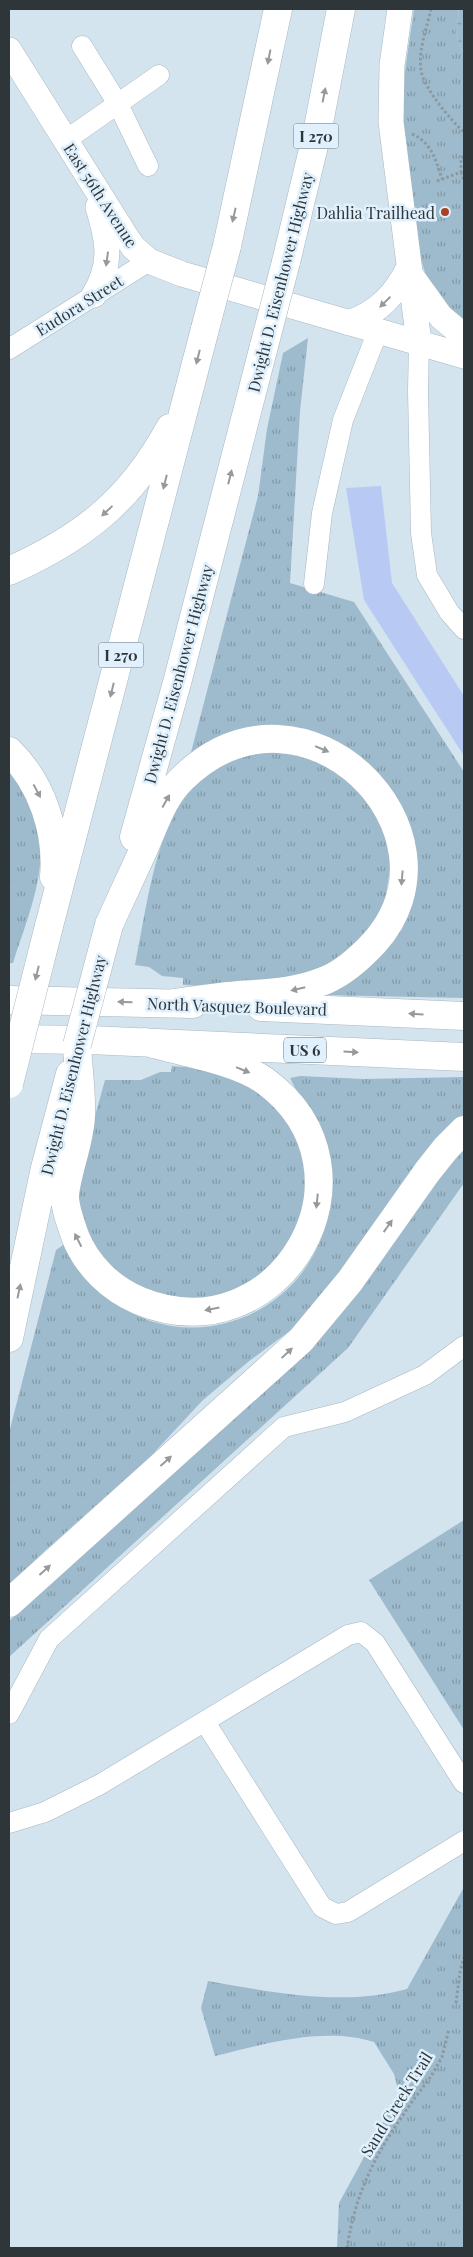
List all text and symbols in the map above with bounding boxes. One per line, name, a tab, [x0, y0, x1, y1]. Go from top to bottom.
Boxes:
one-way arrow	[265, 49, 273, 64]
one-way arrow	[320, 87, 328, 102]
road number: I 270	[294, 124, 338, 148]
street label: East 56th Avenue	[59, 139, 143, 251]
street label: Dwight D. Eisenhower Highway	[242, 170, 318, 394]
place label: Dahlia Trailhead	[316, 202, 435, 223]
marker: Dahlia Trailhead	[439, 206, 451, 218]
one-way arrow	[230, 208, 238, 223]
one-way arrow	[102, 251, 110, 267]
street label: Eudora Street	[31, 270, 127, 340]
one-way arrow	[380, 296, 392, 308]
one-way arrow	[194, 349, 202, 364]
one-way arrow	[227, 470, 235, 485]
one-way arrow	[161, 475, 169, 490]
one-way arrow	[101, 505, 113, 517]
street label: Dwight D. Eisenhower Highway	[139, 562, 217, 786]
road number: I 270	[98, 642, 144, 668]
one-way arrow	[107, 683, 115, 698]
one-way arrow	[315, 745, 329, 753]
one-way arrow	[33, 783, 41, 798]
one-way arrow	[161, 794, 170, 808]
one-way arrow	[398, 870, 406, 886]
street label: Dwight D. Eisenhower Highway	[35, 953, 111, 1177]
one-way arrow	[33, 966, 41, 981]
one-way arrow	[291, 985, 306, 993]
street label: North Vasquez Boulevard	[147, 992, 327, 1020]
one-way arrow	[117, 998, 133, 1006]
one-way arrow	[407, 1010, 423, 1018]
road number: US 6	[284, 1038, 326, 1062]
one-way arrow	[344, 1048, 360, 1056]
one-way arrow	[236, 1066, 251, 1074]
one-way arrow	[312, 1193, 320, 1209]
one-way arrow	[383, 1219, 393, 1233]
one-way arrow	[74, 1233, 82, 1248]
one-way arrow	[16, 1282, 24, 1298]
one-way arrow	[204, 1305, 219, 1313]
one-way arrow	[281, 1347, 293, 1359]
one-way arrow	[159, 1456, 172, 1467]
one-way arrow	[38, 1564, 51, 1575]
street label: Sand Creek Trail	[355, 2047, 437, 2160]

